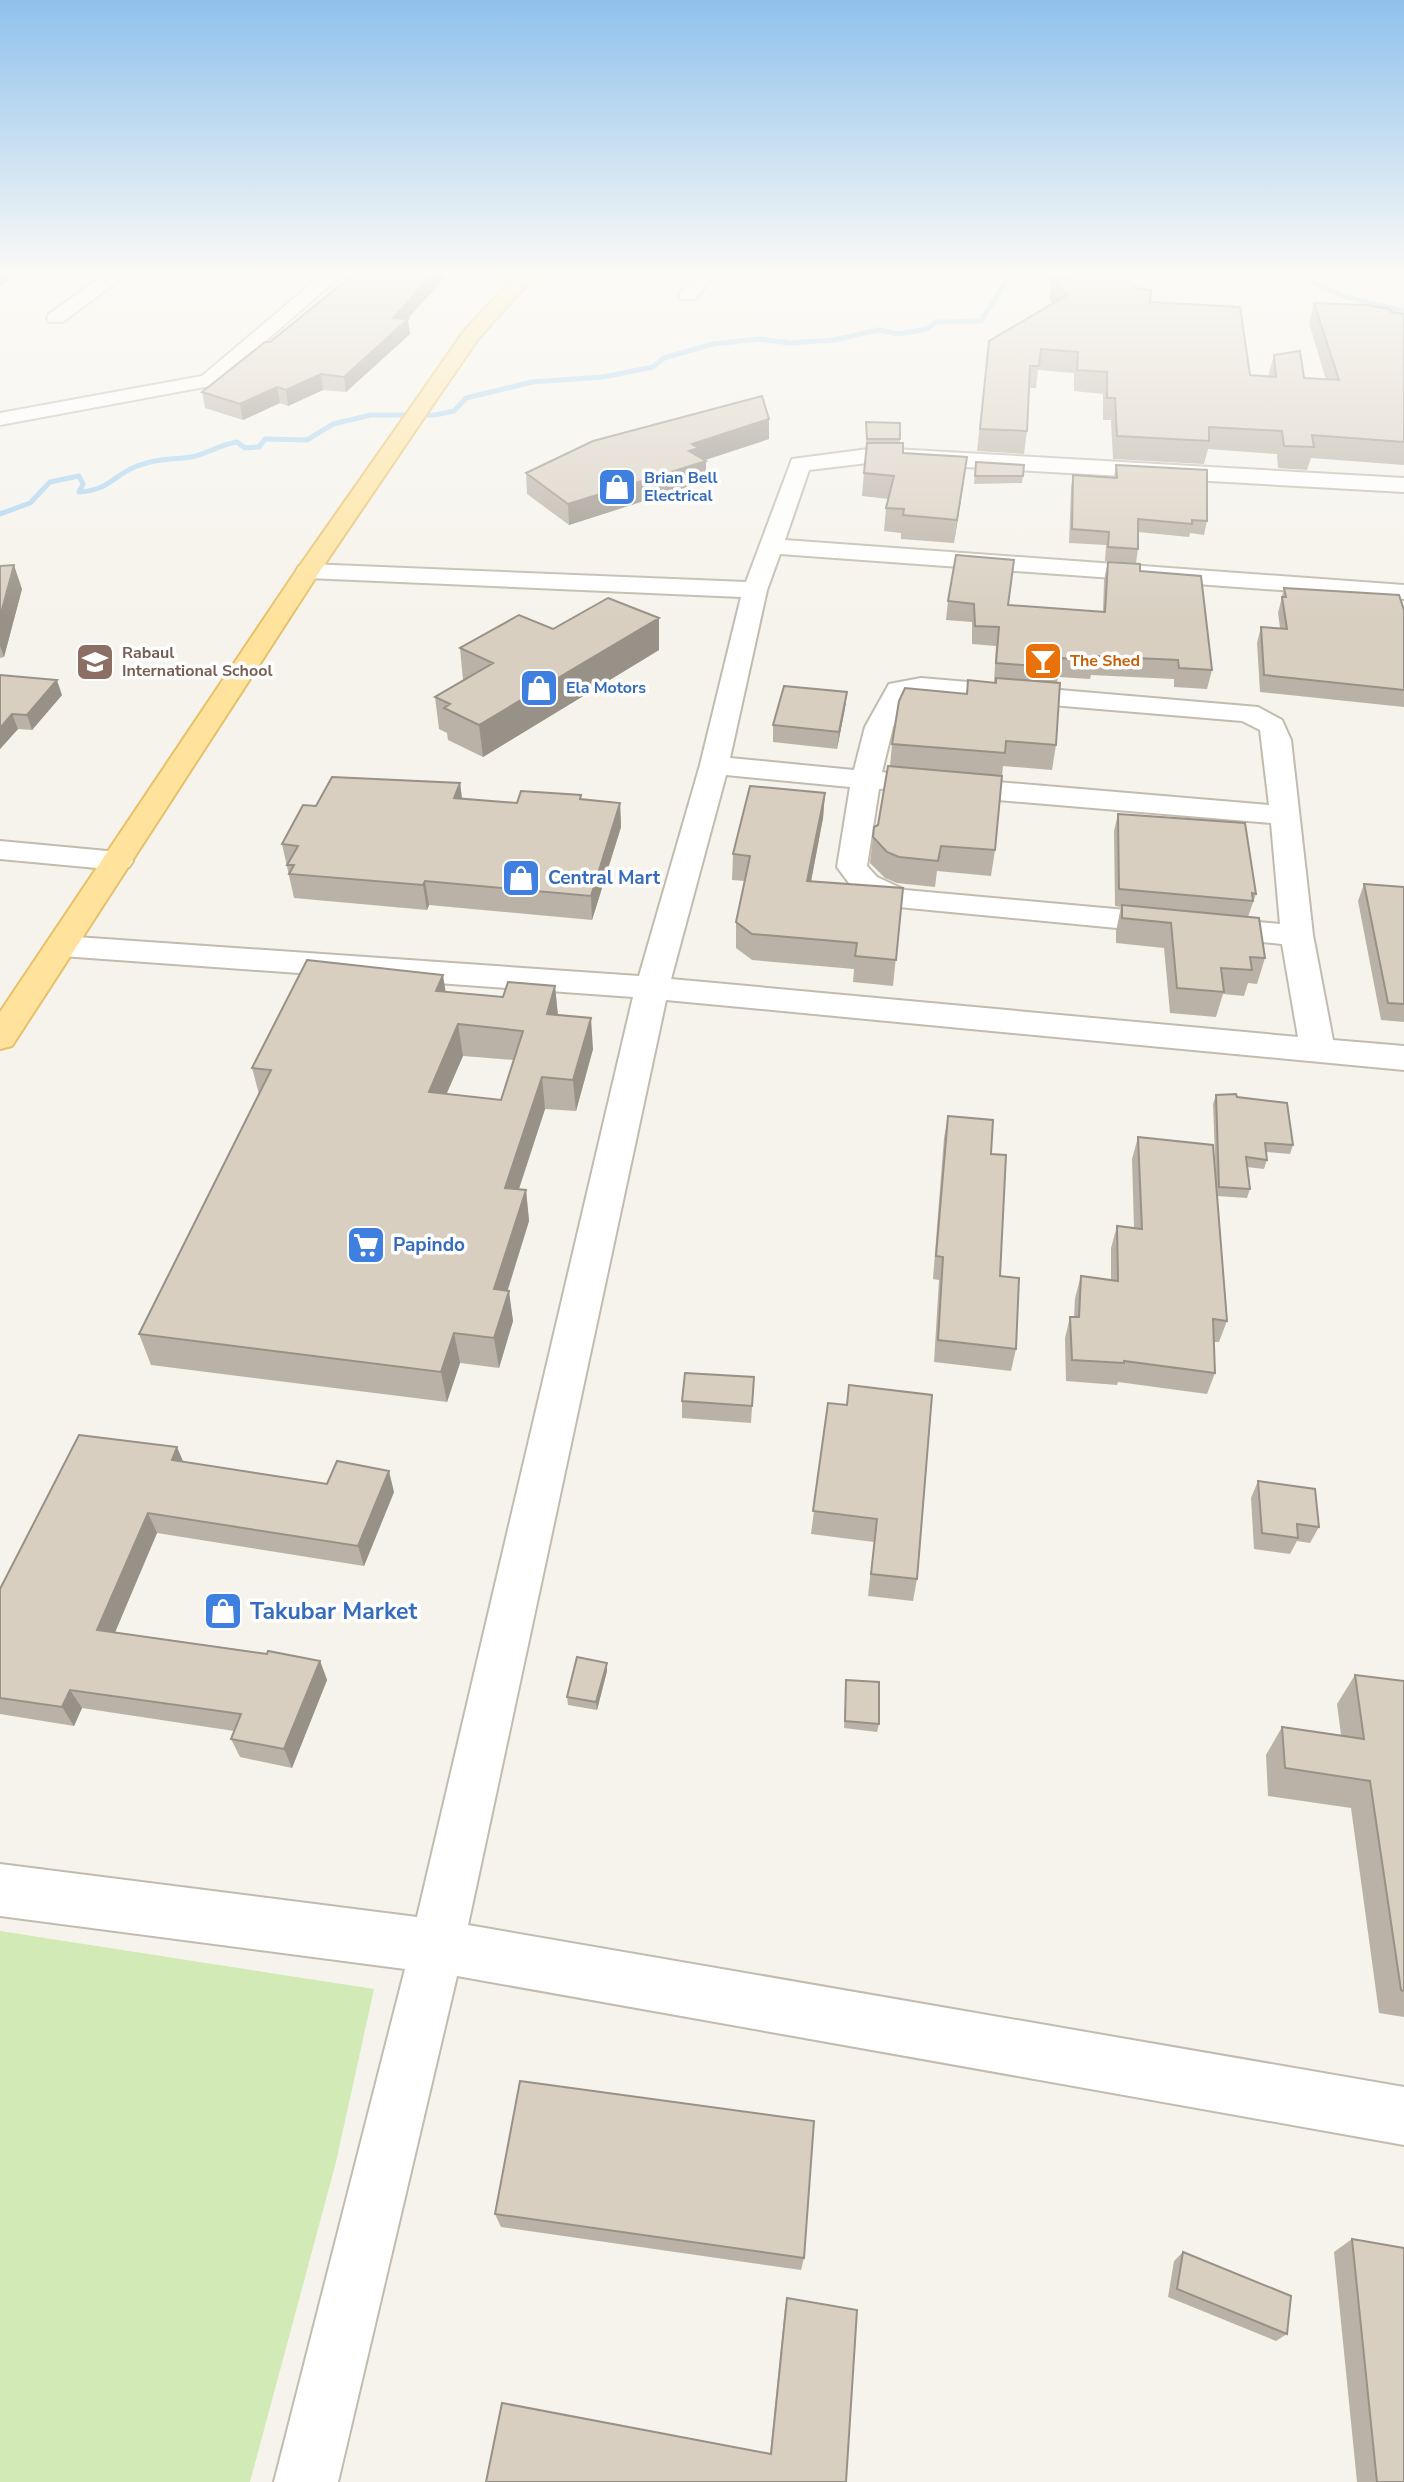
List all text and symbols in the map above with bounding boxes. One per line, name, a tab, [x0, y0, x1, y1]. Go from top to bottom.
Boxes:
shop icon: Brian Bell Electrical	[596, 466, 638, 508]
place label: Brian Bell Electrical	[644, 467, 718, 507]
bar icon: The Shed	[1022, 640, 1064, 682]
school or university icon: Rabaul International School	[74, 641, 116, 683]
place label: Rabaul International School	[122, 642, 273, 682]
place label: The Shed	[1070, 650, 1140, 672]
shop icon: Ela Motors	[518, 667, 560, 709]
place label: Ela Motors	[566, 677, 646, 699]
shop icon: Central Mart	[500, 857, 542, 899]
place label: Central Mart	[548, 865, 661, 891]
supermarket icon: Papindo	[345, 1224, 387, 1266]
place label: Papindo	[393, 1232, 465, 1258]
shop icon: Takubar Market	[202, 1590, 244, 1632]
place label: Takubar Market	[250, 1596, 417, 1627]

